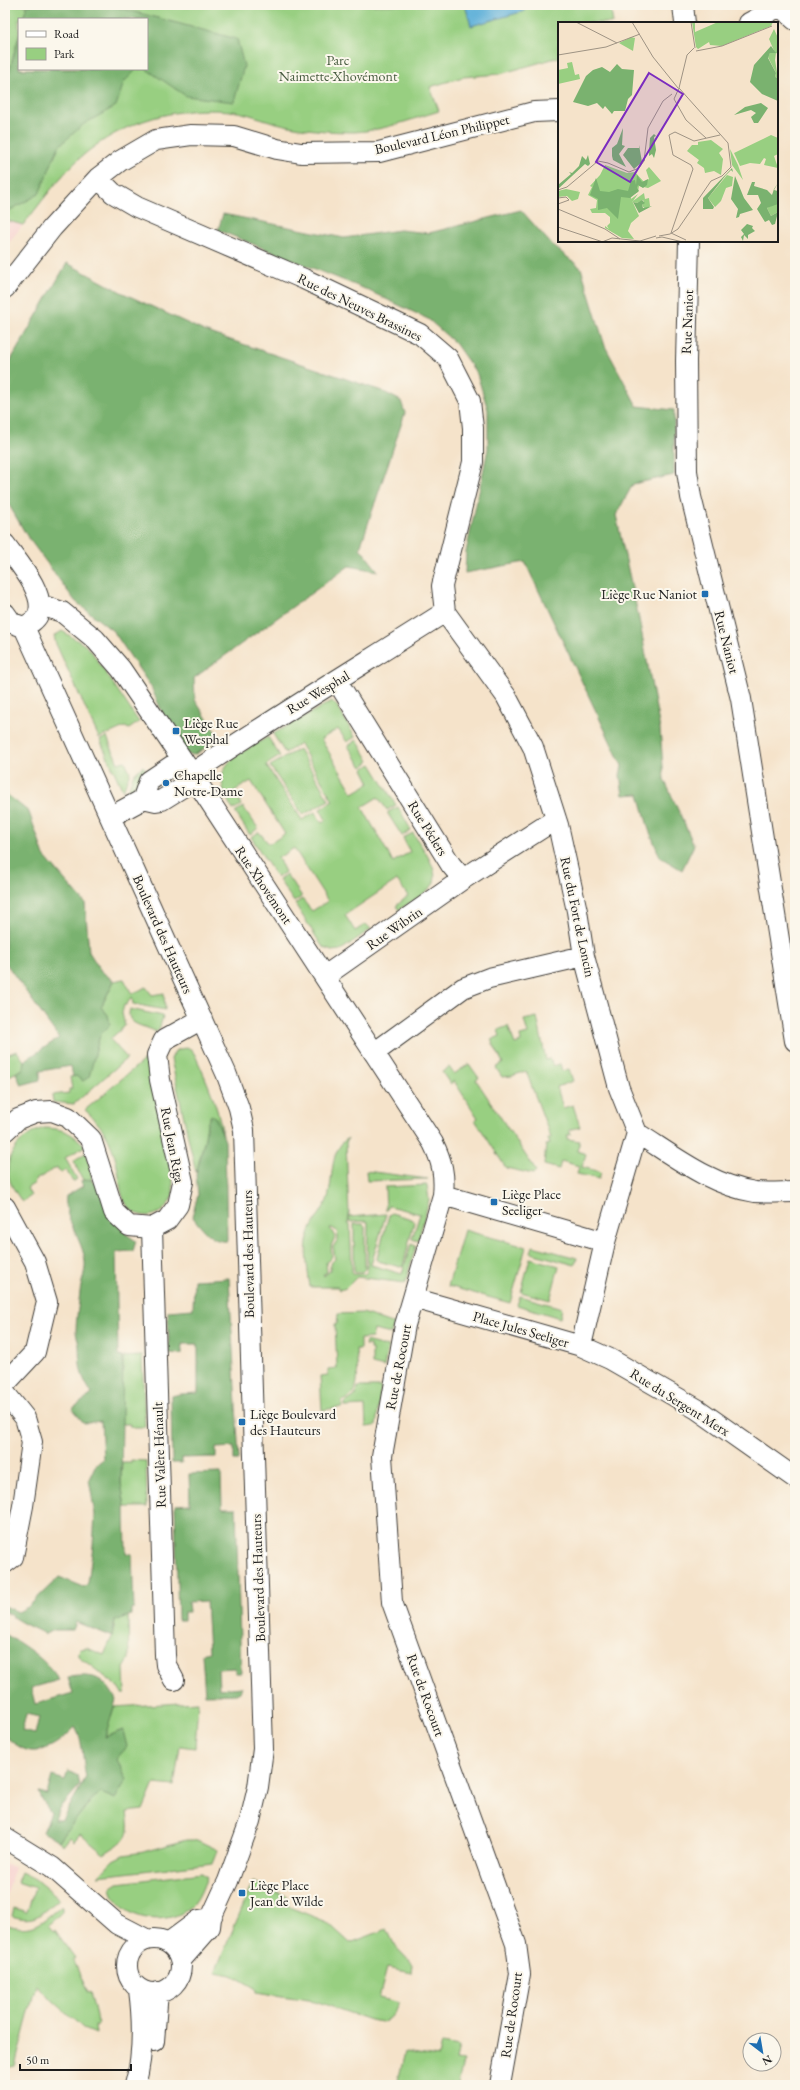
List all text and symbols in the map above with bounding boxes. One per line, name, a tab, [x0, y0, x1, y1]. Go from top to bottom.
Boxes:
legend	[18, 18, 148, 70]
inset map	[558, 22, 778, 242]
text: Road	[54, 26, 80, 42]
text: Park	[54, 46, 75, 62]
park label: Parc Naimette-Xhovémont	[279, 51, 398, 85]
street label: Boulevard Léon Philippet	[373, 110, 512, 158]
street label: Rue des Neuves Brassines	[295, 269, 426, 345]
street label: Rue Naniot	[677, 289, 697, 355]
place label: Liège Rue Naniot	[601, 585, 698, 603]
marker: Liège Rue Naniot	[700, 589, 710, 599]
street label: Rue Naniot	[710, 609, 744, 676]
street label: Rue Wesphal	[283, 666, 353, 718]
place label: Liège Rue Wesphal	[184, 714, 239, 748]
marker: Liège Rue Wesphal	[171, 726, 181, 736]
place label: Chapelle Notre-Dame	[174, 766, 243, 800]
marker: Chapelle Notre-Dame	[161, 778, 171, 788]
street label: Rue Péclers	[404, 797, 452, 859]
street label: Rue Xhovémont	[231, 843, 297, 928]
street label: Rue du Fort de Loncin	[556, 855, 600, 980]
street label: Boulevard des Hauteurs	[129, 872, 197, 997]
street label: Rue Wibrin	[362, 902, 426, 954]
street label: Rue Jean Riga	[157, 1106, 189, 1185]
place label: Liège Place Seeliger	[502, 1185, 562, 1219]
street label: Boulevard des Hauteurs	[238, 1189, 258, 1318]
marker: Liège Place Seeliger	[489, 1197, 499, 1207]
street label: Place Jules Seeliger	[471, 1307, 571, 1351]
street label: Rue de Rocourt	[381, 1322, 415, 1411]
street label: Rue du Sergent Merx	[627, 1364, 733, 1440]
street label: Rue Valère Hénault	[148, 1401, 170, 1508]
place label: Liège Boulevard des Hauteurs	[250, 1405, 337, 1439]
marker: Liège Boulevard des Hauteurs	[237, 1417, 247, 1427]
street label: Boulevard des Hauteurs	[247, 1513, 269, 1642]
street label: Rue de Rocourt	[403, 1651, 449, 1739]
place label: Liège Place Jean de Wilde	[249, 1876, 324, 1910]
marker: Liège Place Jean de Wilde	[237, 1888, 247, 1898]
street label: Rue de Rocourt	[496, 1970, 526, 2059]
north arrow	[742, 2032, 782, 2072]
scale bar	[20, 2046, 131, 2072]
text: 50 m	[26, 2052, 50, 2068]
text: N	[760, 2052, 775, 2069]

